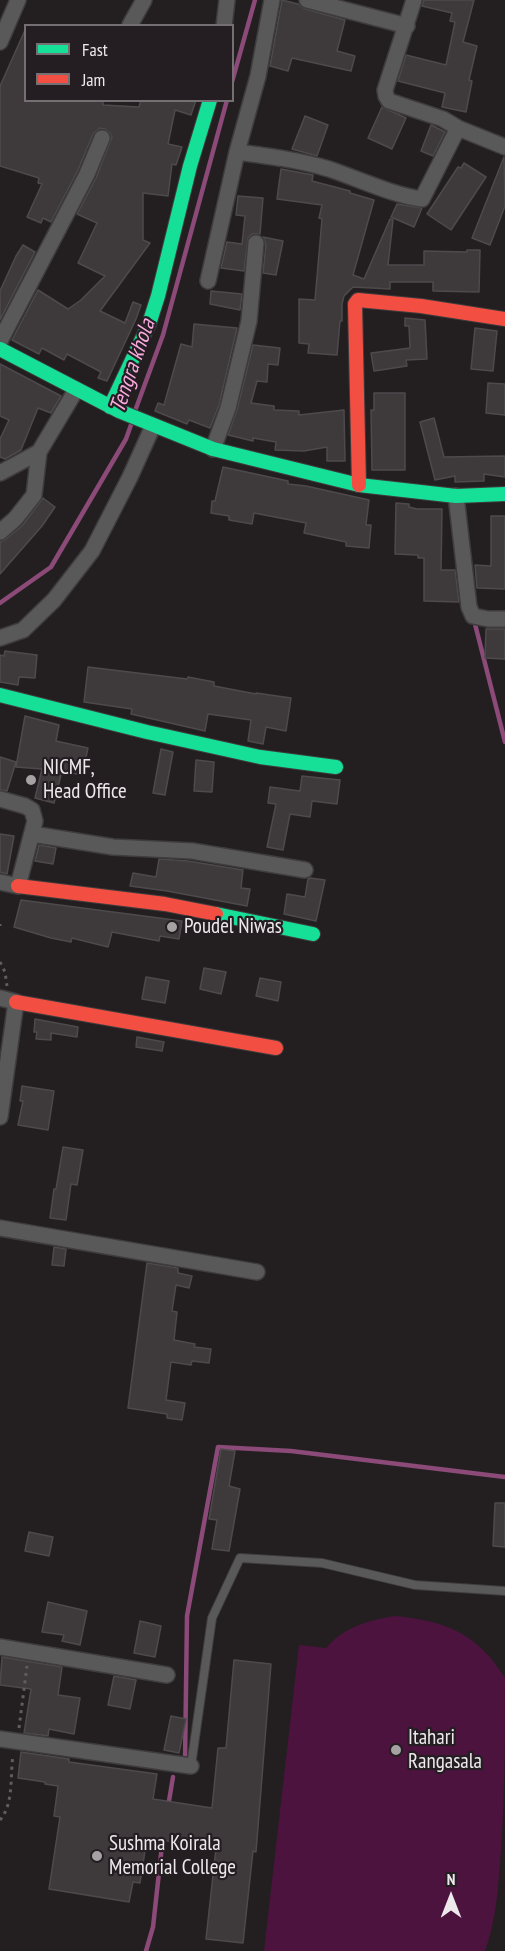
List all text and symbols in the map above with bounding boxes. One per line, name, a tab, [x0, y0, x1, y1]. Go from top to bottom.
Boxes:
legend	[24, 24, 234, 102]
text: Fast	[82, 38, 108, 61]
text: Jam	[82, 68, 105, 91]
water label: Tengra khola	[105, 316, 161, 416]
place label: NICMF, Head Office	[43, 755, 127, 805]
marker: NICMF, Head Office	[24, 773, 38, 787]
place label: Poudel Niwas	[184, 914, 282, 940]
marker: Poudel Niwas	[165, 920, 179, 934]
place label: Itahari Rangasala	[408, 1725, 482, 1775]
marker: Itahari Rangasala	[389, 1743, 403, 1757]
place label: Sushma Koirala Memorial College	[109, 1831, 236, 1881]
marker: Sushma Koirala Memorial College	[90, 1849, 104, 1863]
north arrow	[421, 1867, 481, 1927]
text: N	[447, 1869, 455, 1889]

